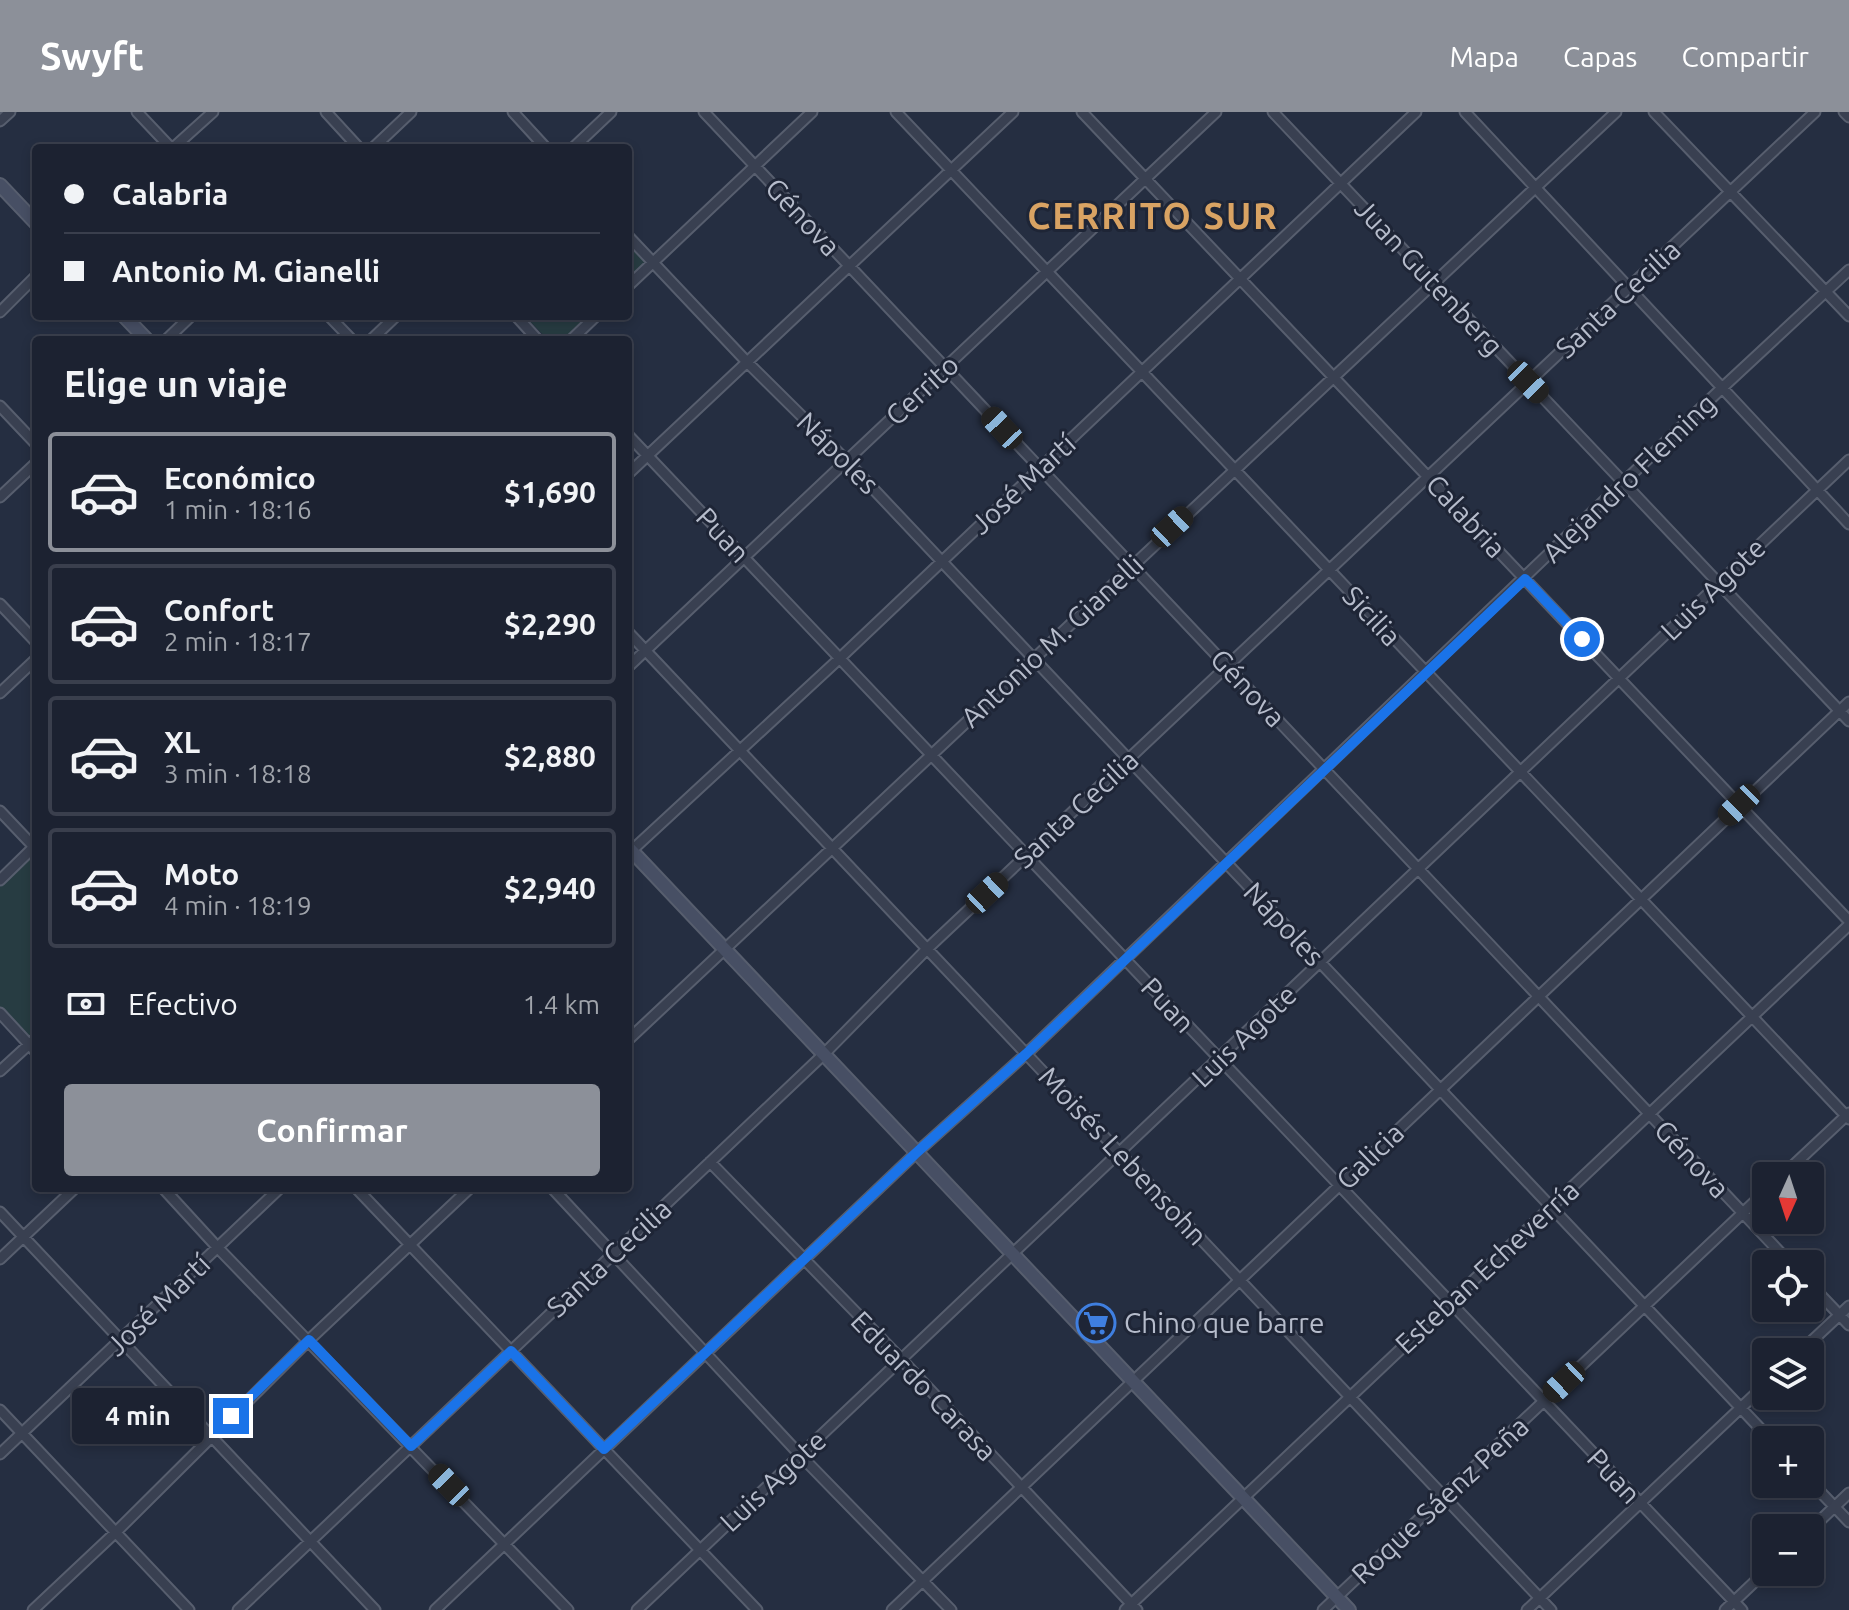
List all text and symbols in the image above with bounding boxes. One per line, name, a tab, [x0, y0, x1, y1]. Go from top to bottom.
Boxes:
text: Swyft	[40, 35, 144, 77]
text: Mapa	[1449, 41, 1519, 72]
text: Capas	[1563, 41, 1638, 72]
text: Compartir	[1682, 41, 1809, 72]
street label: Génova	[760, 172, 847, 262]
text: Calabria	[112, 177, 228, 211]
street label: Juan Gutenberg	[1349, 192, 1510, 361]
district label: CERRITO SUR	[1027, 195, 1279, 236]
street label: Santa Cecilia	[1549, 233, 1686, 364]
text: Antonio M. Gianelli	[112, 254, 380, 288]
street label: Cerrito	[879, 348, 964, 431]
car	[1503, 356, 1553, 408]
text: Elige un viaje	[64, 363, 288, 404]
street label: Alejandro Fleming	[1536, 387, 1722, 568]
car	[977, 402, 1027, 454]
street label: Nápoles	[791, 406, 885, 500]
street label: José Martí	[964, 427, 1082, 540]
icon: car	[68, 456, 140, 528]
text: Económico	[164, 461, 316, 495]
street label: Calabria	[1420, 468, 1512, 563]
text: $1,690	[504, 475, 596, 509]
text: 1 min · 18:16	[164, 495, 312, 524]
street label: Puan	[691, 501, 756, 568]
car	[1146, 502, 1198, 552]
street label: Luis Agote	[1654, 531, 1771, 646]
street label: Antonio M. Gianelli	[954, 548, 1149, 733]
street label: Sicilia	[1337, 580, 1408, 652]
icon: car	[68, 588, 140, 660]
text: Confort	[164, 593, 274, 627]
text: $2,290	[504, 607, 596, 641]
route start	[1564, 621, 1600, 657]
text: 2 min · 18:17	[164, 627, 312, 656]
street label: Génova	[1205, 643, 1292, 733]
icon: car	[68, 720, 140, 792]
text: XL	[164, 725, 200, 759]
text: $2,880	[504, 739, 596, 773]
street label: Santa Cecilia	[1007, 743, 1144, 874]
text: 3 min · 18:18	[164, 759, 312, 788]
car	[1713, 780, 1765, 830]
icon: car	[68, 852, 140, 924]
text: Moto	[164, 857, 239, 891]
car	[961, 868, 1013, 918]
text: $2,940	[504, 871, 596, 905]
street label: Nápoles	[1238, 876, 1331, 972]
text: 4 min · 18:19	[164, 891, 312, 920]
street label: Puan	[1136, 971, 1201, 1038]
street label: Luis Agote	[1185, 978, 1302, 1093]
icon: cash	[64, 982, 108, 1026]
text: Efectivo	[128, 987, 238, 1021]
text: 1.4 km	[523, 990, 600, 1019]
street label: Moisés Lebensohn	[1033, 1060, 1214, 1251]
button: Confirmar	[64, 1084, 600, 1176]
street label: Génova	[1649, 1114, 1736, 1204]
street label: Galicia	[1330, 1116, 1410, 1195]
north arrow	[1752, 1162, 1824, 1234]
map controls	[1752, 1162, 1824, 1586]
street label: Esteban Echeverría	[1389, 1174, 1585, 1359]
street label: Santa Cecilia	[540, 1192, 677, 1323]
street label: José Martí	[100, 1247, 217, 1361]
button: locate	[1752, 1250, 1824, 1322]
supermarket icon: Chino que barre	[1075, 1302, 1117, 1344]
street label: Eduardo Carasa	[845, 1305, 1003, 1467]
place label: Chino que barre	[1124, 1307, 1324, 1338]
button: layers	[1752, 1338, 1824, 1410]
car	[1538, 1357, 1590, 1407]
callout: 4 min	[71, 1388, 203, 1444]
route end	[213, 1398, 249, 1434]
text: 4 min	[105, 1401, 171, 1430]
street label: Roque Sáenz Peña	[1345, 1410, 1534, 1589]
street label: Luis Agote	[714, 1424, 832, 1537]
button: +	[1752, 1426, 1824, 1498]
street label: Puan	[1582, 1442, 1647, 1509]
car	[424, 1459, 474, 1511]
button: −	[1752, 1514, 1824, 1586]

